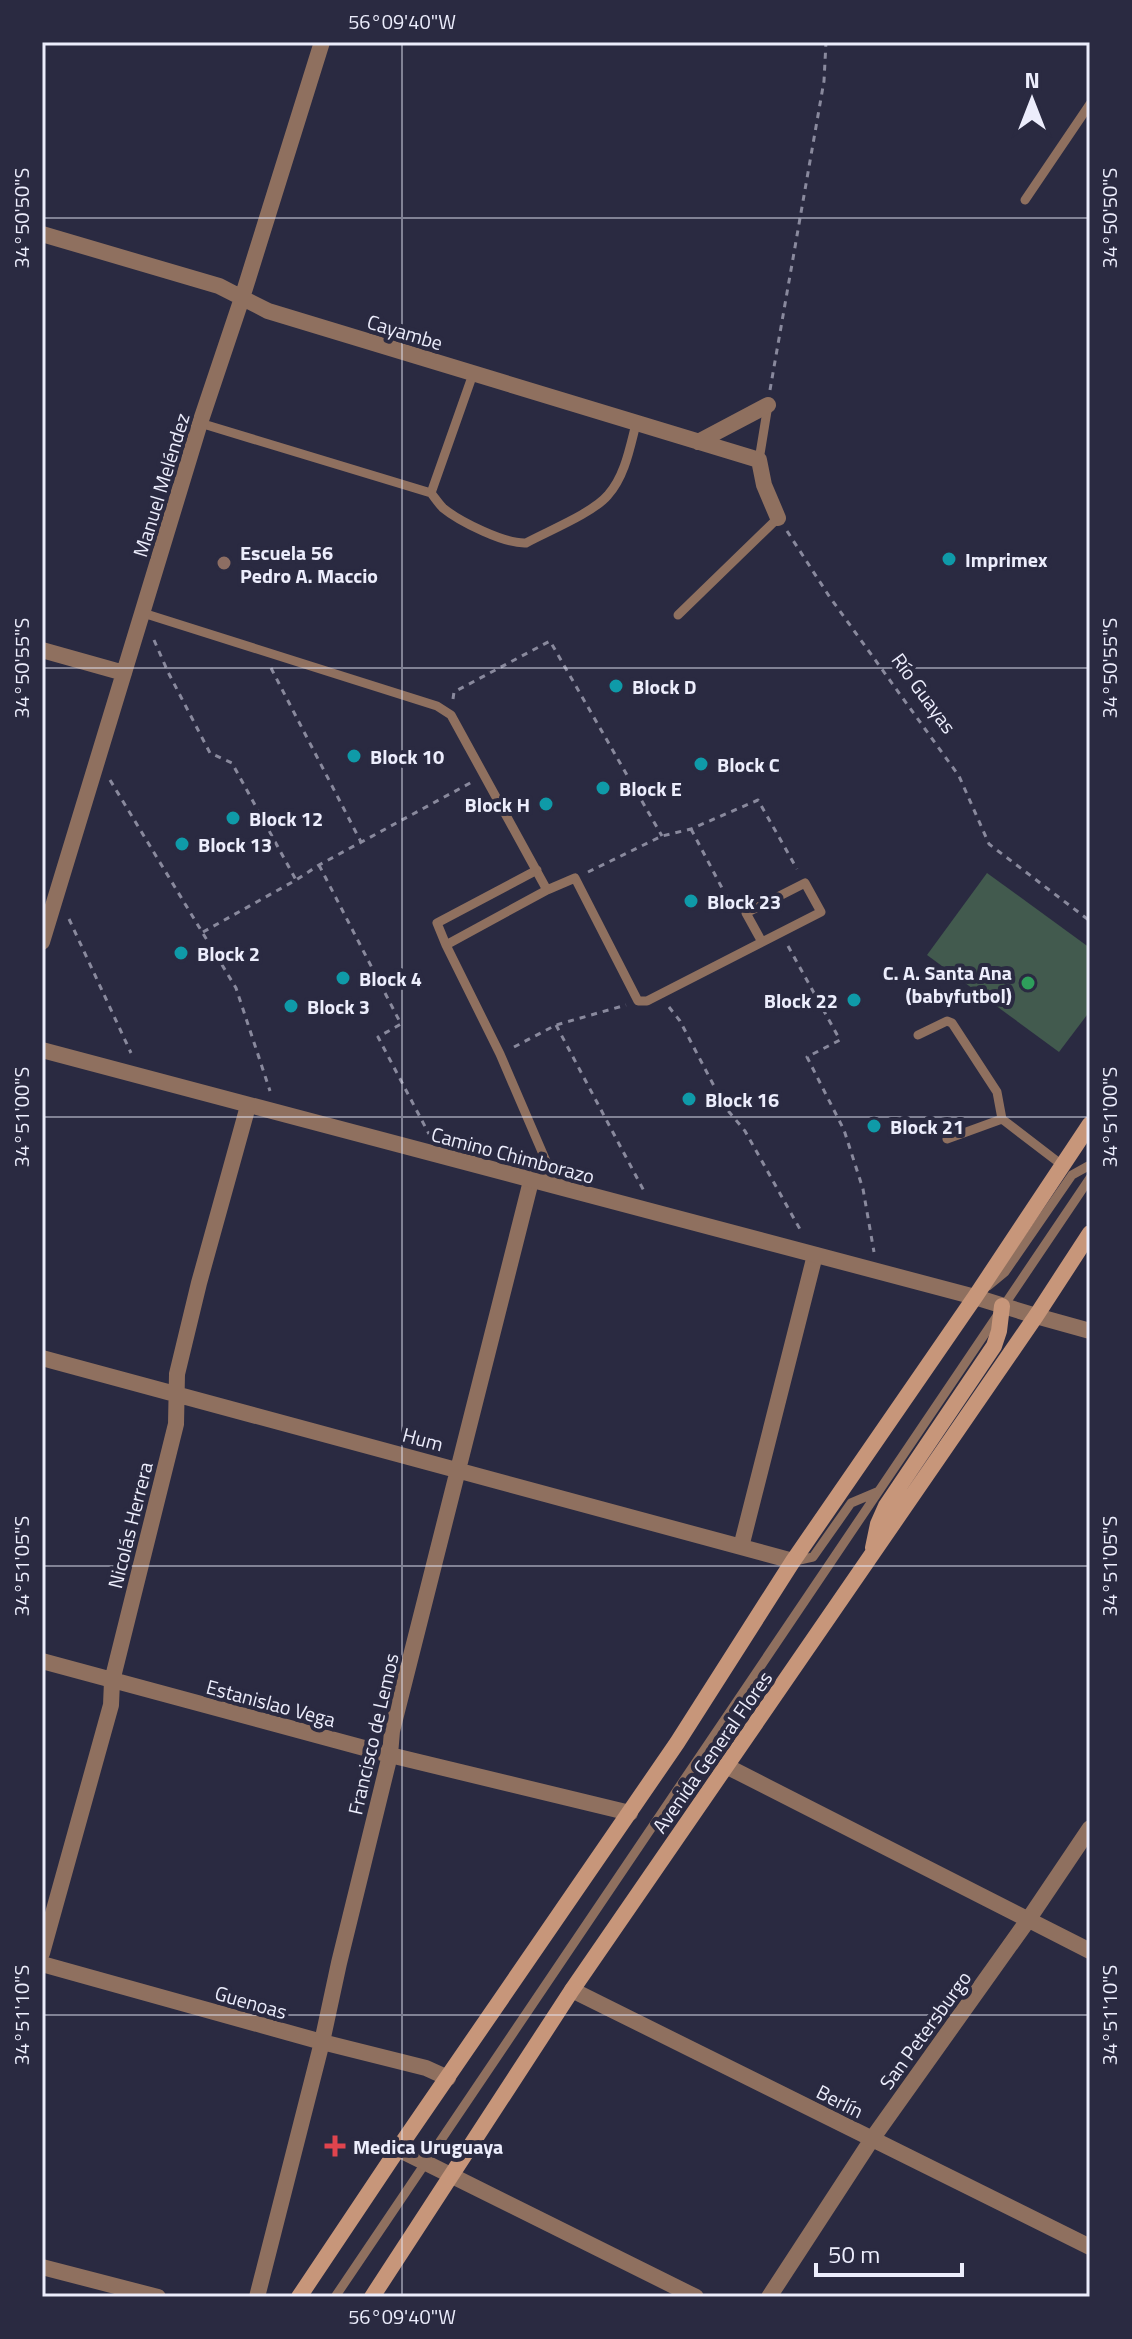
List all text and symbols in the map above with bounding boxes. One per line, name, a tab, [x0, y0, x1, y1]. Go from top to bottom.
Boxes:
text: 56°09'40"W	[348, 6, 456, 37]
north arrow	[992, 60, 1072, 140]
text: N	[1024, 63, 1040, 97]
text: 34°50'50"S	[6, 168, 37, 268]
text: 34°50'50"S	[1094, 168, 1125, 268]
street label: Cayambe	[363, 306, 447, 358]
street label: Manuel Meléndez	[124, 409, 198, 561]
place label: Escuela 56 Pedro A. Maccio	[240, 537, 378, 591]
place label: Imprimex	[965, 544, 1048, 575]
marker: Imprimex	[940, 550, 958, 568]
marker: Escuela 56 Pedro A. Maccio	[215, 554, 233, 572]
text: 34°50'55"S	[6, 618, 37, 718]
text: 34°50'55"S	[1094, 618, 1125, 718]
street label: Río Guayas	[884, 646, 964, 740]
place label: Block D	[632, 671, 697, 702]
marker: Block D	[607, 677, 625, 695]
place label: Block 10	[370, 741, 444, 772]
marker: Block 10	[345, 747, 363, 765]
place label: Block C	[717, 749, 780, 780]
marker: Block C	[692, 755, 710, 773]
place label: Block E	[619, 773, 682, 804]
marker: Block E	[594, 779, 612, 797]
place label: Block H	[465, 789, 530, 820]
marker: Block H	[537, 795, 555, 813]
place label: Block 12	[249, 803, 323, 834]
marker: Block 12	[224, 809, 242, 827]
place label: Block 13	[198, 829, 272, 860]
marker: Block 13	[173, 835, 191, 853]
place label: Block 23	[707, 886, 781, 917]
marker: Block 23	[682, 892, 700, 910]
place label: Block 2	[197, 938, 260, 969]
marker: Block 2	[172, 944, 190, 962]
place label: C. A. Santa Ana (babyfutbol)	[883, 957, 1012, 1011]
place label: Block 4	[359, 963, 422, 994]
marker: Block 4	[334, 969, 352, 987]
marker: C. A. Santa Ana (babyfutbol)	[1019, 974, 1037, 992]
place label: Block 22	[764, 985, 838, 1016]
place label: Block 3	[307, 991, 370, 1022]
marker: Block 22	[845, 991, 863, 1009]
marker: Block 3	[282, 997, 300, 1015]
text: 34°51'00"S	[6, 1067, 37, 1167]
text: 34°51'00"S	[1094, 1067, 1125, 1167]
place label: Block 16	[705, 1084, 779, 1115]
marker: Block 16	[680, 1090, 698, 1108]
place label: Block 21	[890, 1111, 964, 1142]
marker: Block 21	[865, 1117, 883, 1135]
street label: Camino Chimborazo	[428, 1118, 598, 1192]
street label: Hum	[399, 1419, 447, 1459]
street label: Nicolás Herrera	[99, 1458, 161, 1592]
text: 34°51'05"S	[6, 1516, 37, 1616]
text: 34°51'05"S	[1094, 1516, 1125, 1616]
street label: Francisco de Lemos	[339, 1650, 407, 1818]
street label: Avenida General Flores	[644, 1664, 780, 1840]
street label: Estanislao Vega	[203, 1671, 339, 1735]
street label: San Petersburgo	[871, 1964, 979, 2096]
text: 34°51'10"S	[6, 1965, 37, 2065]
text: 34°51'10"S	[1094, 1965, 1125, 2065]
street label: Guenoas	[211, 1977, 291, 2027]
street label: Berlín	[811, 2076, 869, 2126]
place label: Medica Uruguaya	[353, 2131, 503, 2162]
marker: Medica Uruguaya	[324, 2135, 346, 2157]
scale bar	[816, 2227, 962, 2277]
text: 50 m	[828, 2236, 880, 2272]
text: 56°09'40"W	[348, 2301, 456, 2332]

